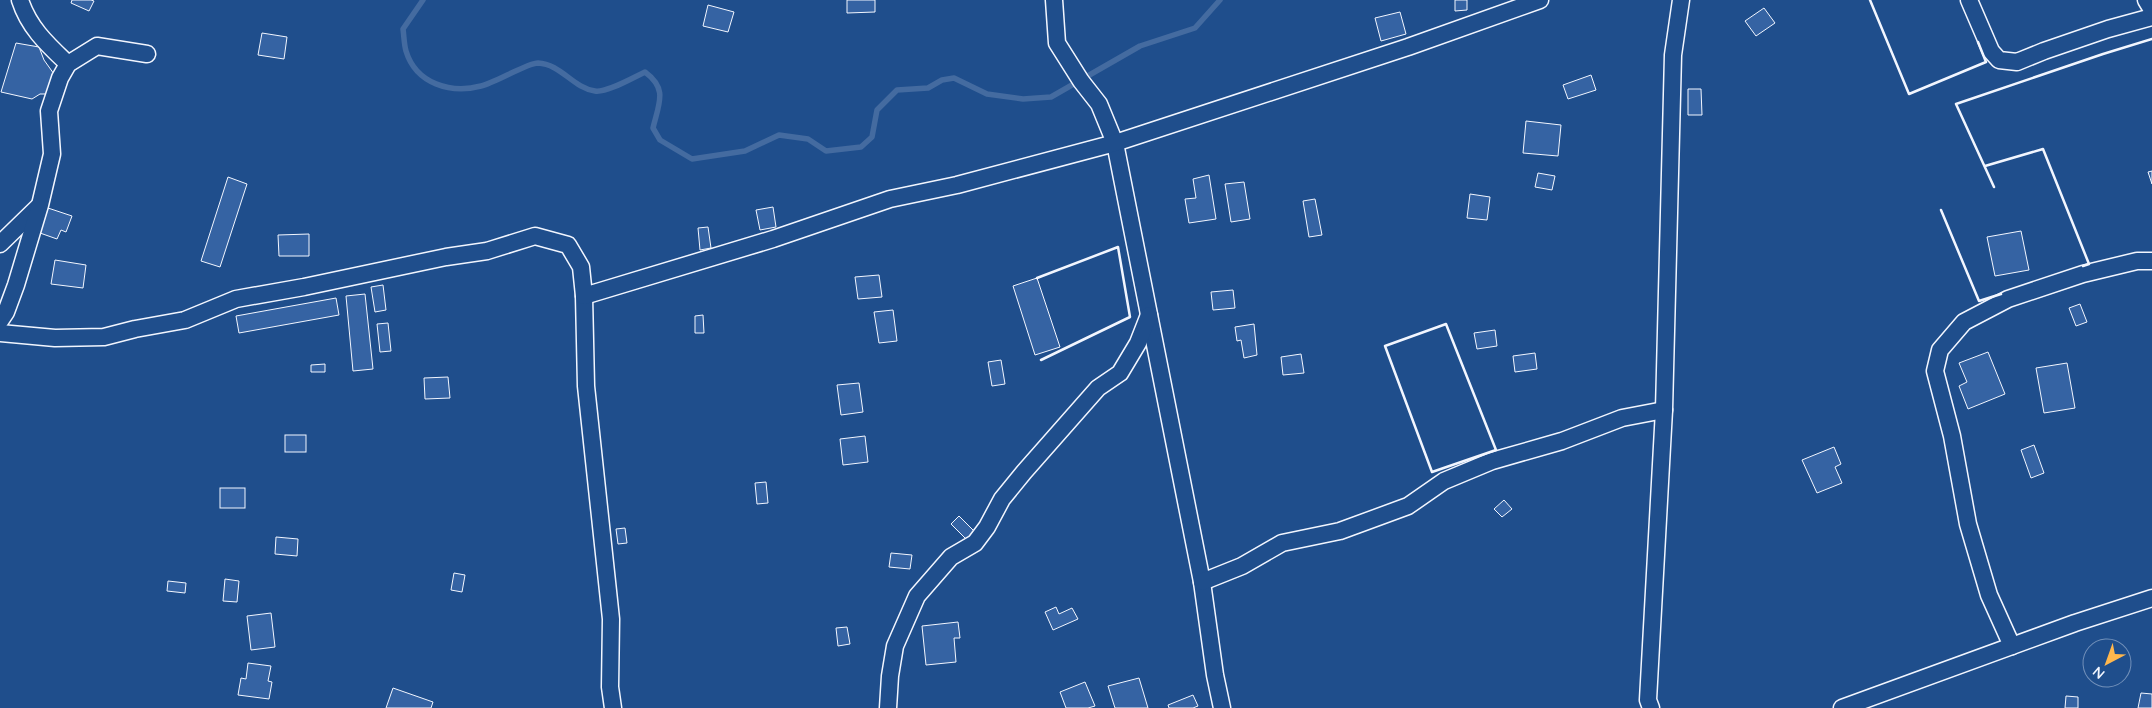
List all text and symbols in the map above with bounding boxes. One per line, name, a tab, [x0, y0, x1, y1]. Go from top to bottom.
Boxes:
north arrow	[2082, 638, 2132, 688]
text: N	[2089, 663, 2108, 683]

